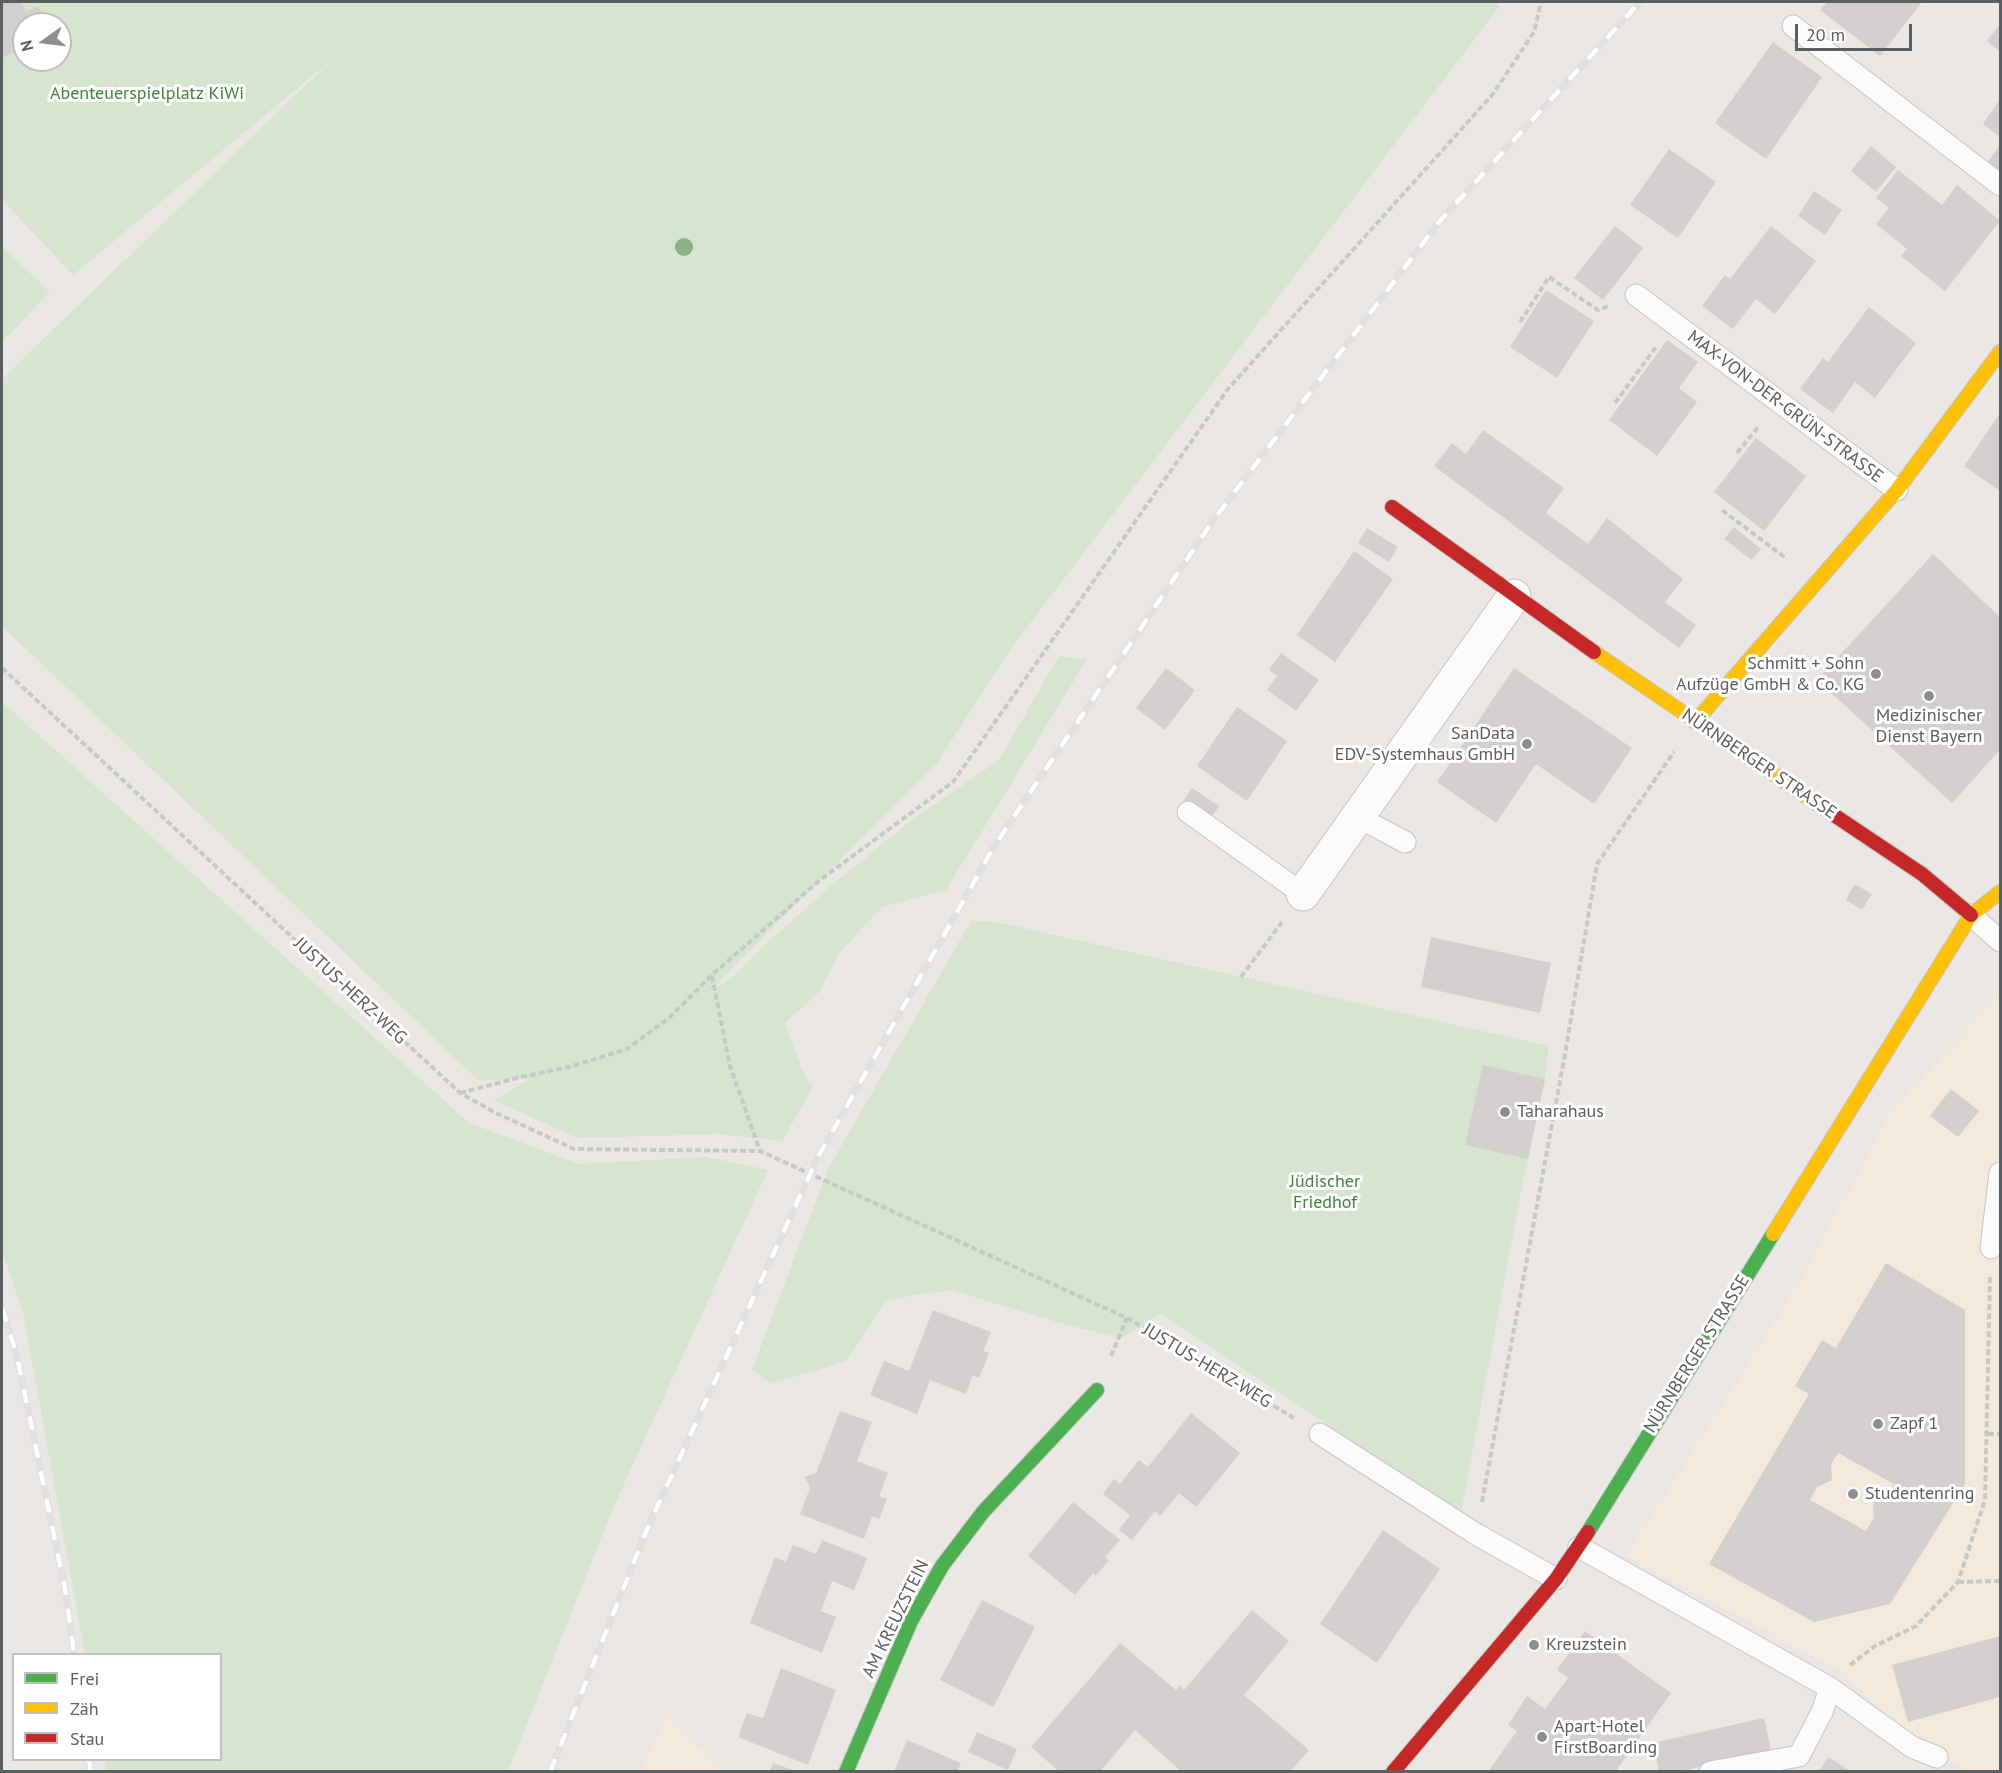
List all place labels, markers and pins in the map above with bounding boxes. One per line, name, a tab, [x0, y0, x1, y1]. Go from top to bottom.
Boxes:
place label: Schmitt + Sohn Aufzüge GmbH & Co. KG	[1676, 653, 1864, 696]
marker: Schmitt + Sohn Aufzüge GmbH & Co. KG	[1869, 667, 1883, 681]
marker: Medizinischer Dienst Bayern	[1922, 689, 1936, 703]
place label: Medizinischer Dienst Bayern	[1876, 705, 1982, 748]
place label: SanData EDV-Systemhaus GmbH	[1335, 723, 1515, 766]
marker: SanData EDV-Systemhaus GmbH	[1520, 737, 1534, 751]
place label: Taharahaus	[1517, 1101, 1604, 1123]
marker: Taharahaus	[1498, 1105, 1512, 1119]
place label: Zapf 1	[1890, 1413, 1938, 1435]
marker: Zapf 1	[1871, 1417, 1885, 1431]
place label: Studentenring	[1865, 1483, 1974, 1505]
marker: Studentenring	[1846, 1487, 1860, 1501]
place label: Kreuzstein	[1546, 1634, 1627, 1656]
marker: Kreuzstein	[1527, 1638, 1541, 1652]
place label: Apart-Hotel FirstBoarding	[1554, 1716, 1657, 1758]
marker: Apart-Hotel FirstBoarding	[1535, 1730, 1549, 1744]

